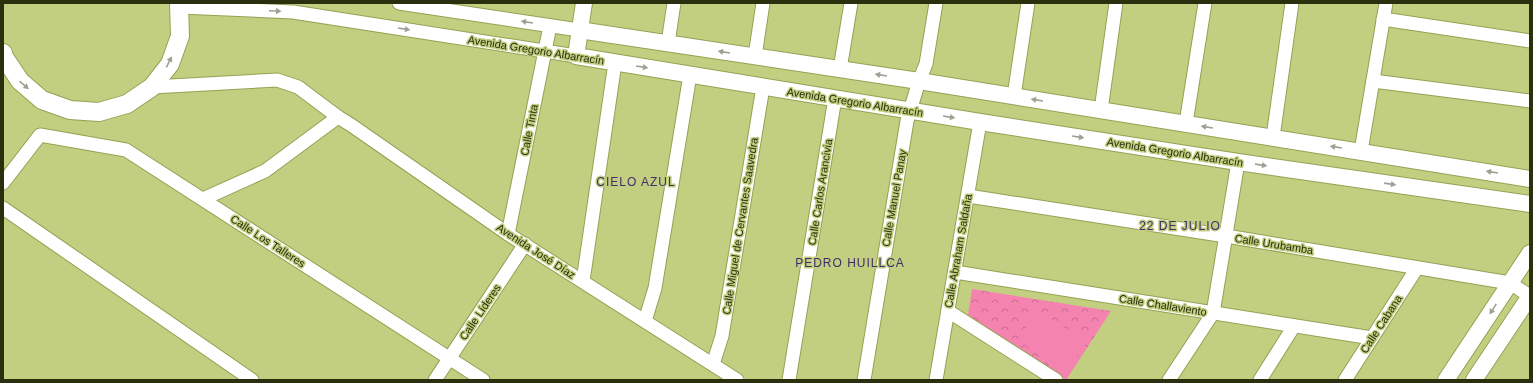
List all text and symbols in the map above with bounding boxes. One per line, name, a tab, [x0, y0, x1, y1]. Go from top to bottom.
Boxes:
one-way arrow	[269, 8, 282, 14]
one-way arrow	[521, 19, 533, 25]
one-way arrow	[398, 26, 410, 32]
street label: Avenida Gregorio Albarracín	[467, 33, 605, 67]
one-way arrow	[718, 49, 730, 55]
one-way arrow	[166, 56, 173, 68]
one-way arrow	[636, 64, 648, 70]
one-way arrow	[875, 72, 887, 78]
one-way arrow	[19, 80, 30, 89]
street label: Avenida Gregorio Albarracín	[786, 85, 924, 119]
one-way arrow	[1031, 97, 1043, 103]
street label: Calle Tinta	[518, 102, 540, 157]
one-way arrow	[943, 114, 955, 120]
one-way arrow	[1201, 124, 1213, 130]
one-way arrow	[1071, 134, 1084, 140]
street label: Avenida Gregorio Albarracín	[1106, 135, 1244, 169]
street label: Calle Miguel de Cervantes Saavedra	[720, 136, 760, 315]
street label: Calle Carlos Arancivia	[806, 137, 834, 246]
one-way arrow	[1329, 144, 1342, 150]
street label: Calle Manuel Panay	[880, 148, 909, 248]
one-way arrow	[1255, 162, 1268, 168]
one-way arrow	[1485, 169, 1498, 175]
district label: CIELO AZUL	[596, 175, 676, 189]
one-way arrow	[1384, 181, 1396, 187]
street label: Calle Abraham Saldaña	[942, 192, 974, 309]
street label: Calle Los Talleres	[228, 212, 308, 270]
district label: 22 DE JULIO	[1139, 219, 1221, 233]
street label: Avenida José Díaz	[494, 221, 578, 281]
street label: Calle Urubamba	[1234, 232, 1315, 256]
district label: PEDRO HUILLCA	[795, 256, 905, 270]
street label: Calle Líderes	[457, 281, 503, 342]
street label: Calle Challaviento	[1118, 292, 1208, 318]
street label: Calle Cabana	[1358, 292, 1405, 355]
one-way arrow	[1489, 304, 1497, 314]

